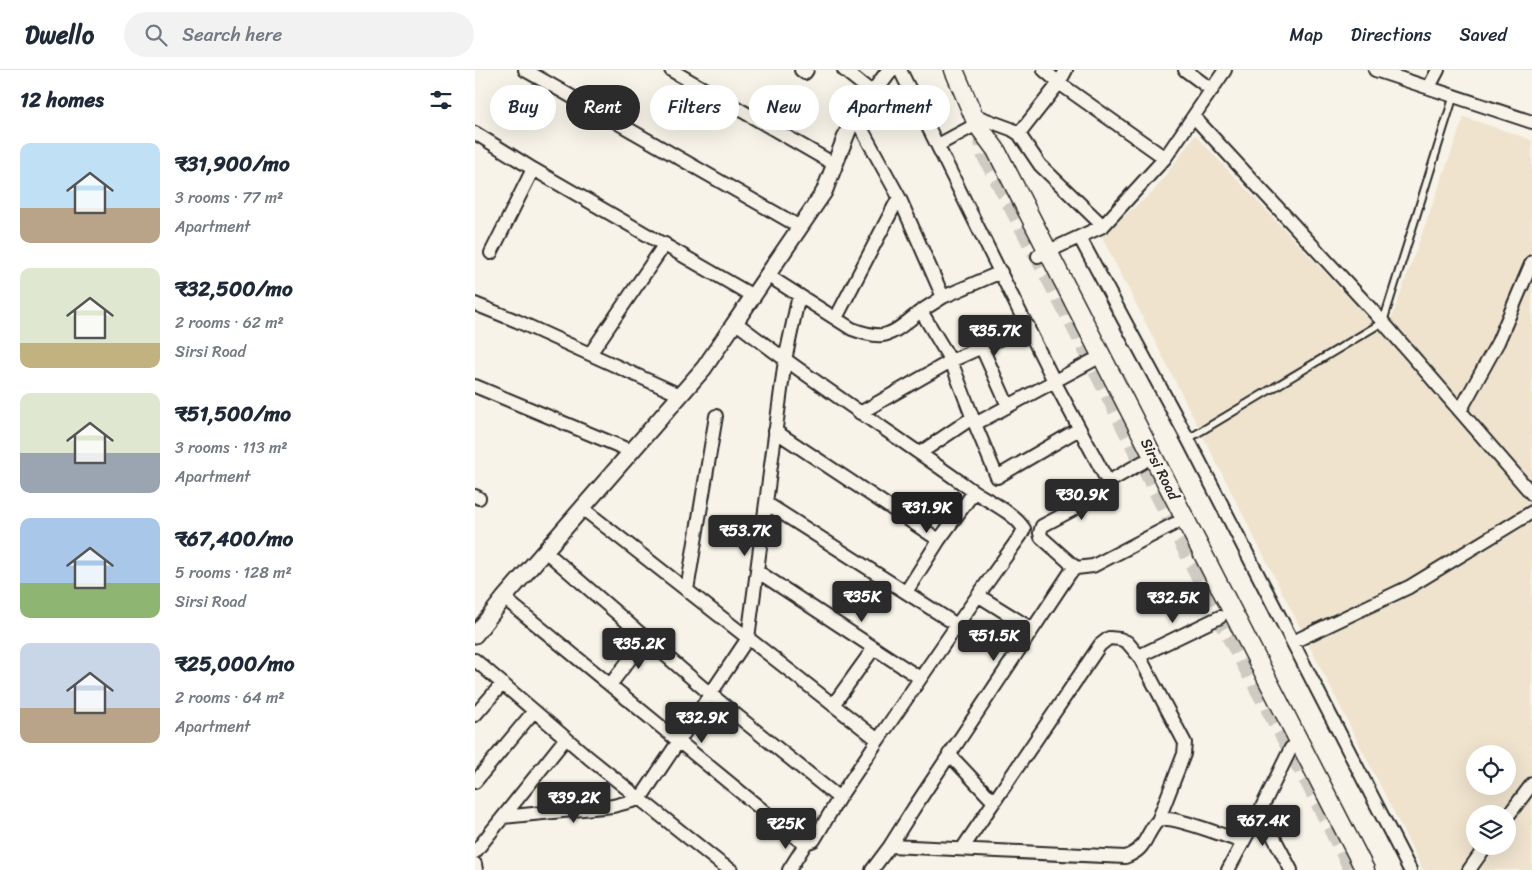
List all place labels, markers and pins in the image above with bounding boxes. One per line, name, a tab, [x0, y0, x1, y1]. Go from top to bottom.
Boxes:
pin: ₹35.7K	[954, 314, 1036, 357]
pin: ₹30.9K	[1041, 478, 1123, 521]
pin: ₹31.9K	[886, 492, 968, 534]
pin: ₹53.7K	[704, 514, 786, 557]
pin: ₹35K	[832, 580, 892, 623]
pin: ₹32.5K	[1132, 582, 1214, 624]
pin: ₹51.5K	[953, 620, 1035, 662]
pin: ₹35.2K	[598, 628, 680, 670]
pin: ₹32.9K	[661, 702, 743, 744]
pin: ₹39.2K	[533, 782, 615, 824]
pin: ₹67.4K	[1222, 804, 1304, 847]
pin: ₹25K	[756, 808, 816, 850]

